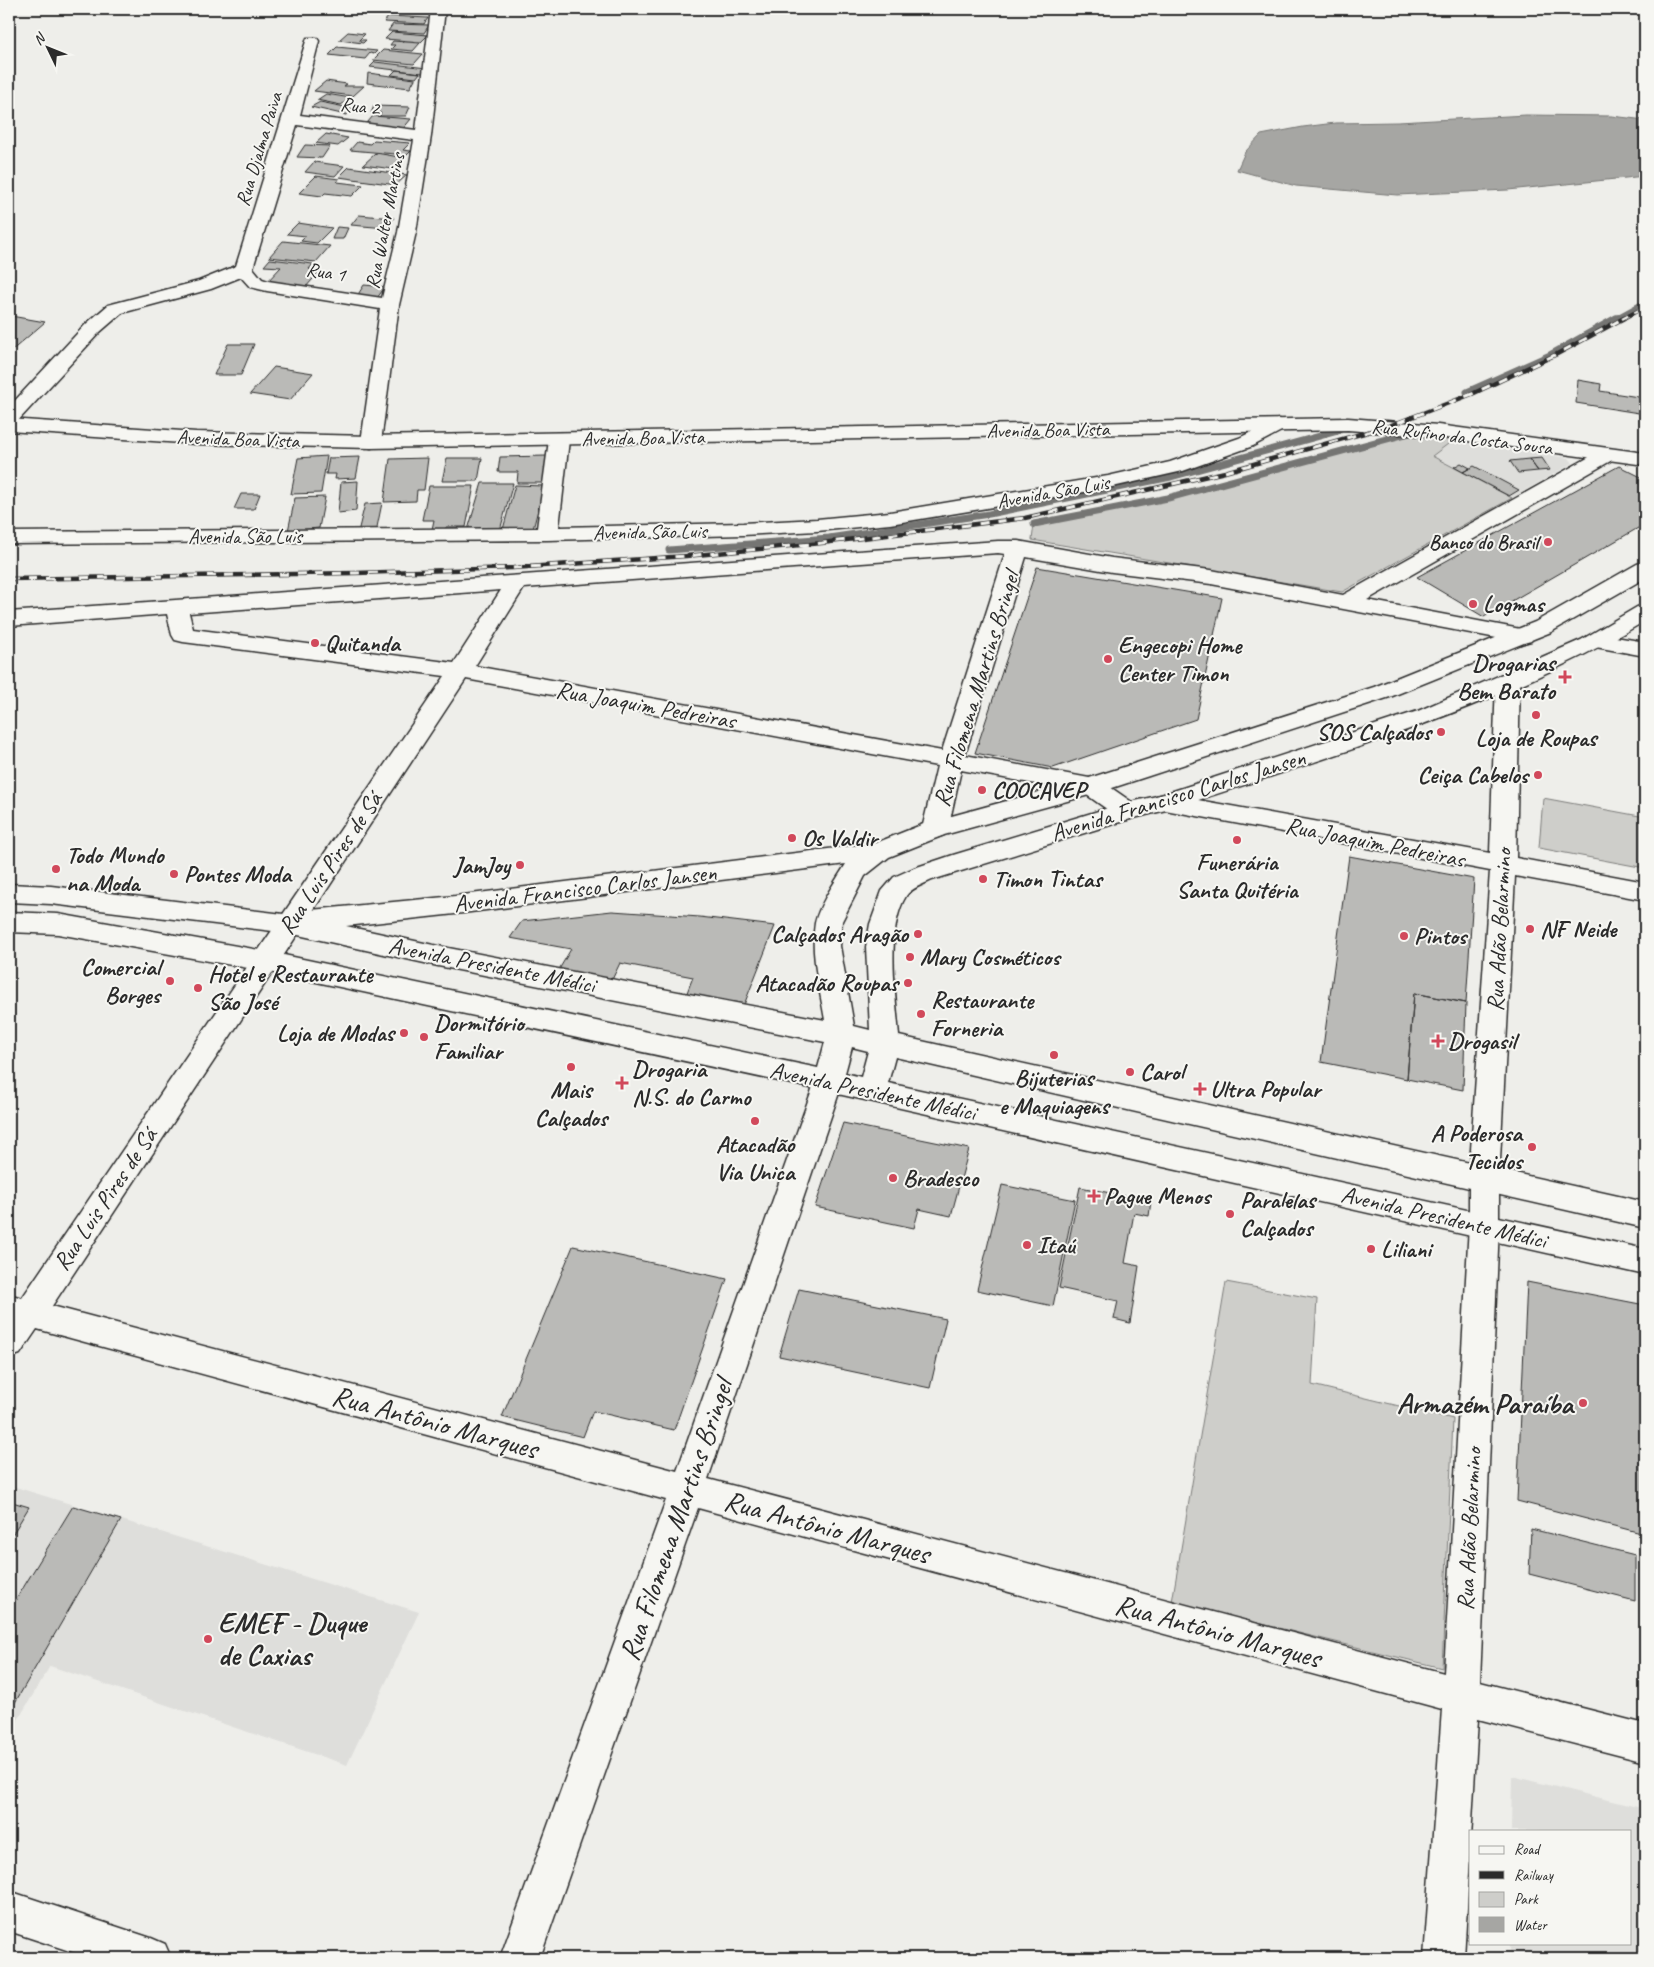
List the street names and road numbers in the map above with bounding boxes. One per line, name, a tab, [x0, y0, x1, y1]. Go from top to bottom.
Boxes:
street label: Rua Djalma Paiva	[230, 88, 289, 209]
street label: Rua 2	[339, 91, 383, 121]
street label: Rua Walter Martins	[360, 149, 411, 291]
street label: Rua 1	[305, 257, 348, 288]
street label: Rua Rufino da Costa Sousa	[1370, 414, 1555, 461]
street label: Avenida Boa Vista	[986, 416, 1111, 444]
street label: Avenida Boa Vista	[176, 424, 301, 454]
street label: Avenida Boa Vista	[581, 424, 706, 452]
street label: Avenida São Luis	[995, 469, 1113, 514]
street label: Avenida São Luis	[593, 518, 709, 545]
street label: Avenida São Luis	[188, 524, 304, 549]
street label: Rua Filomena Martins Bringel	[926, 564, 1027, 810]
street label: Rua Joaquim Pedreiras	[554, 674, 740, 736]
street label: Avenida Francisco Carlos Jansen	[1047, 742, 1309, 848]
street label: Rua Luis Pires de Sá	[271, 784, 390, 940]
street label: Rua Joaquim Pedreiras	[1283, 810, 1469, 874]
street label: Rua Adão Belarmino	[1480, 845, 1518, 1012]
street label: Avenida Francisco Carlos Jansen	[452, 857, 718, 919]
street label: Avenida Presidente Médici	[386, 930, 600, 1000]
street label: Avenida Presidente Médici	[767, 1055, 981, 1128]
street label: Rua Luis Pires de Sá	[46, 1120, 165, 1276]
street label: Avenida Presidente Médici	[1338, 1179, 1552, 1256]
street label: Rua Filomena Martins Bringel	[611, 1370, 743, 1665]
street label: Rua Antônio Marques	[328, 1377, 545, 1468]
street label: Rua Adão Belarmino	[1450, 1444, 1488, 1611]
street label: Rua Antônio Marques	[720, 1482, 937, 1573]
street label: Rua Antônio Marques	[1111, 1586, 1328, 1677]

